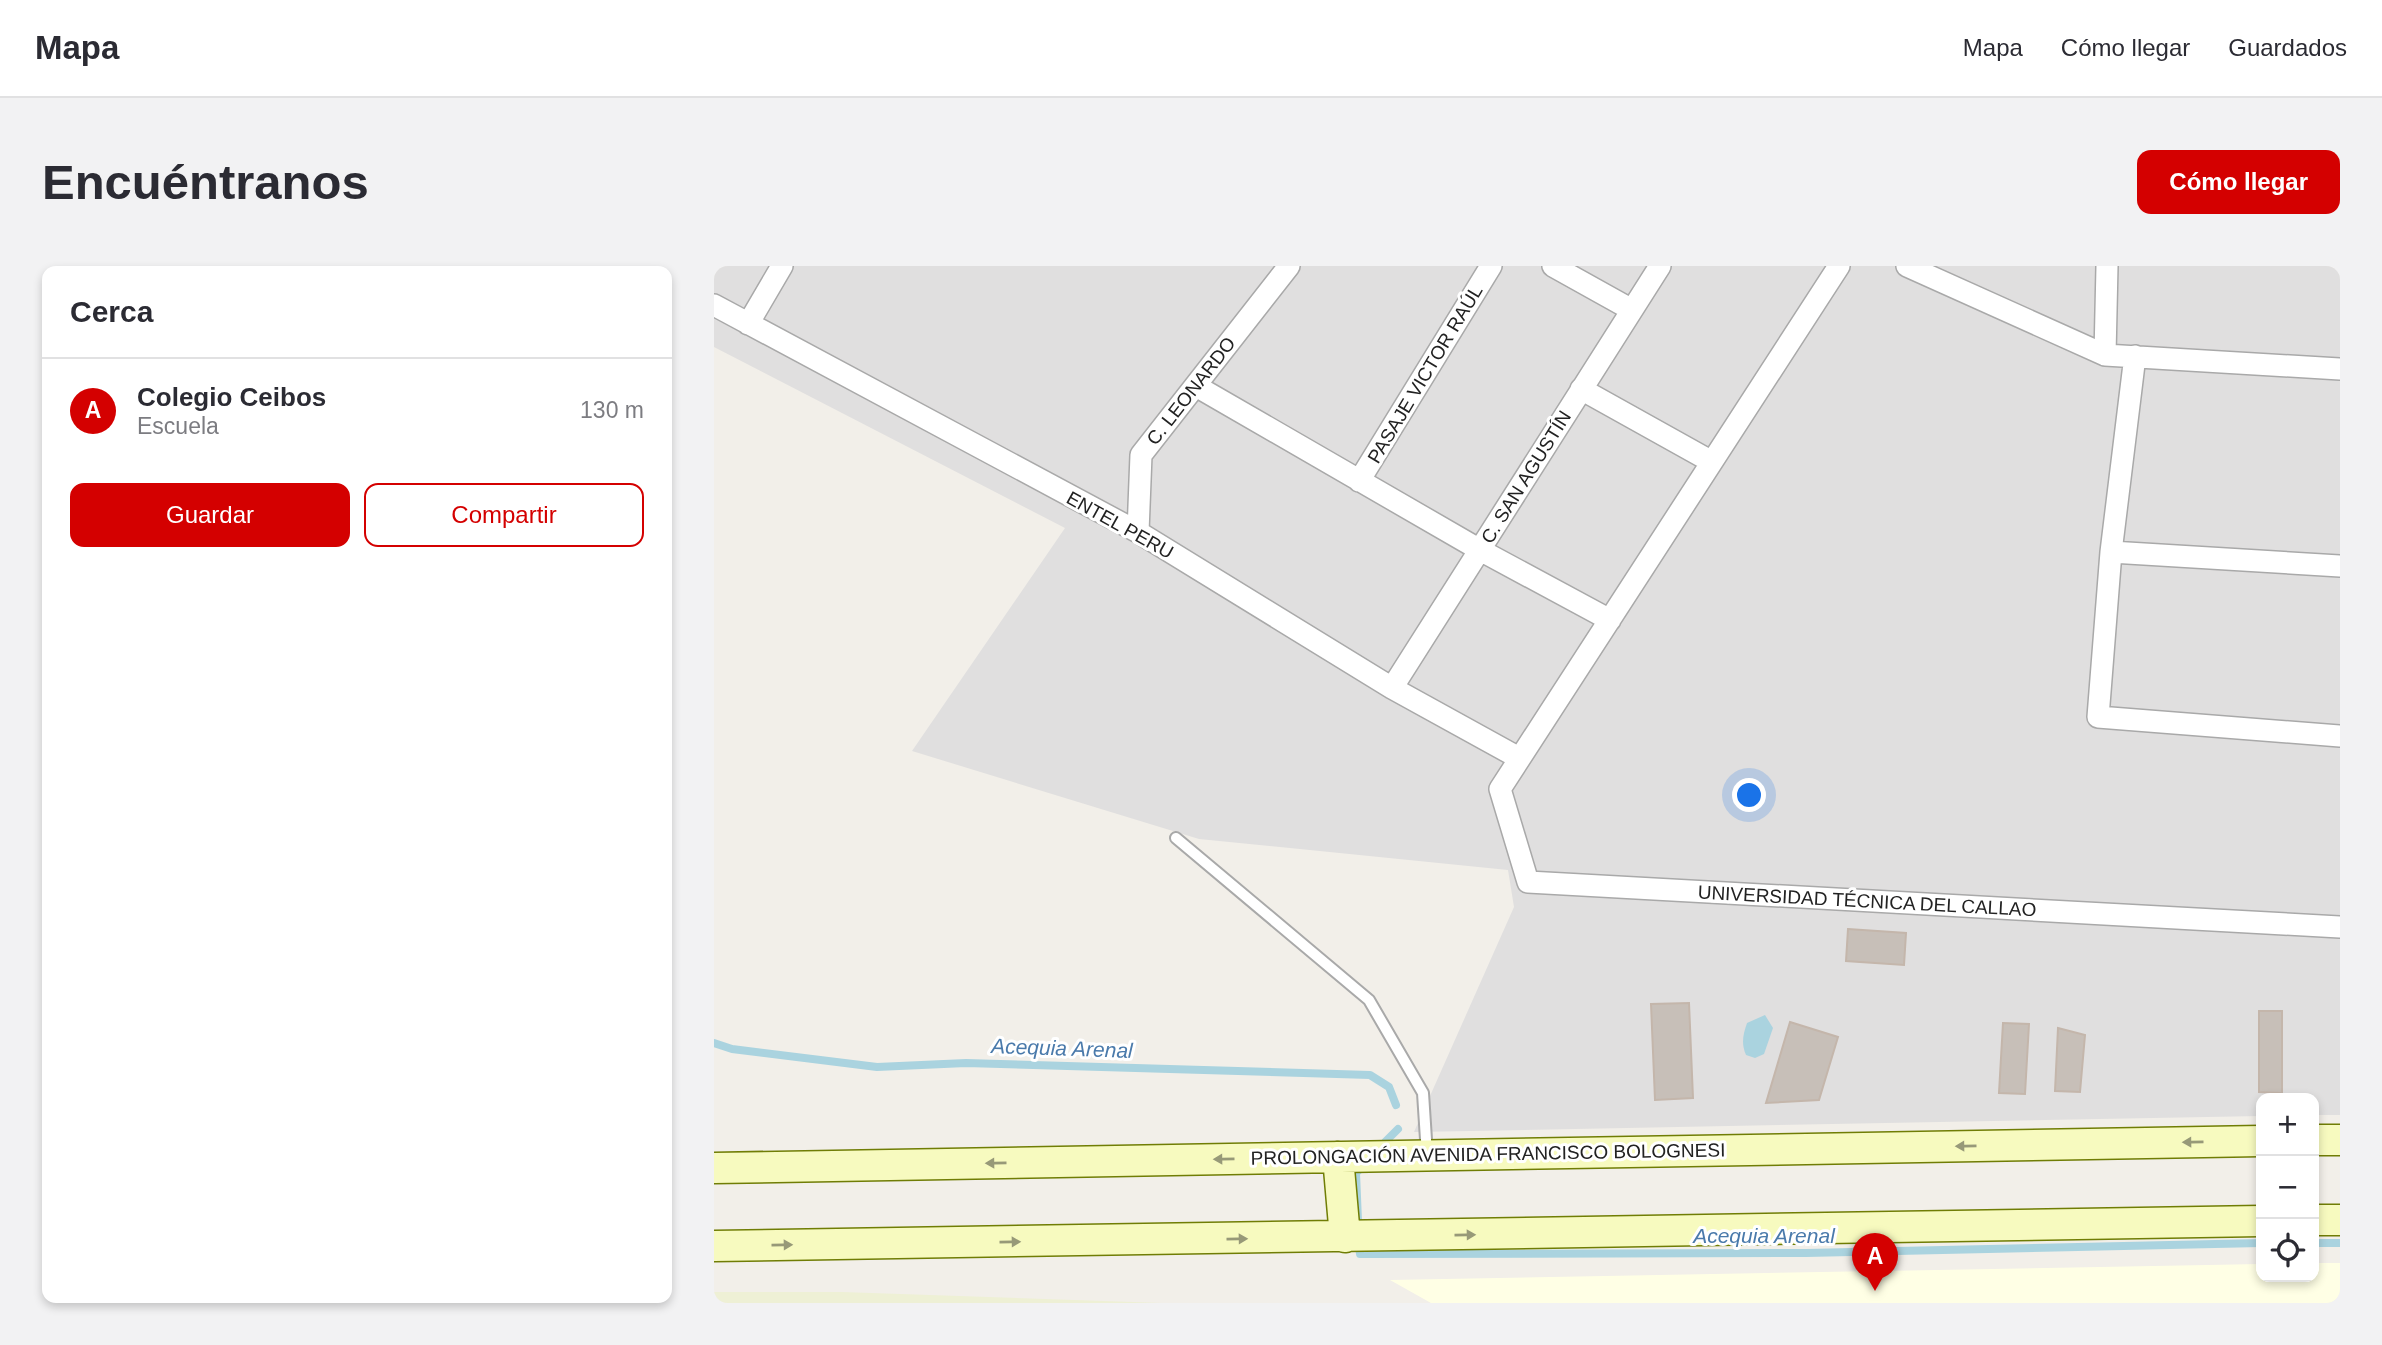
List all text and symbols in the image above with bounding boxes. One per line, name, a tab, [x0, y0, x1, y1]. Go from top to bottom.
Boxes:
text: Mapa	[35, 29, 119, 66]
text: Mapa	[1963, 34, 2023, 61]
text: Cómo llegar	[2061, 34, 2190, 61]
text: Guardados	[2228, 34, 2347, 61]
button: Cómo llegar	[2137, 150, 2340, 214]
text: Encuéntranos	[42, 155, 369, 209]
street label: PASAJE VICTOR RAÚL	[1363, 281, 1487, 467]
text: Cerca	[70, 295, 153, 328]
street label: C. LEONARDO	[1142, 333, 1240, 449]
text: Colegio Ceibos	[137, 382, 326, 412]
text: A	[85, 397, 101, 423]
text: 130 m	[580, 397, 644, 423]
street label: C. SAN AGUSTÍN	[1477, 407, 1575, 547]
text: Escuela	[137, 413, 219, 439]
button: Guardar	[70, 483, 350, 547]
button: Compartir	[364, 483, 644, 547]
street label: ENTEL PERU	[1063, 487, 1177, 563]
your location	[1732, 778, 1766, 812]
street label: UNIVERSIDAD TÉCNICA DEL CALLAO	[1697, 882, 2037, 920]
water label: Acequia Arenal	[989, 1034, 1135, 1062]
map controls	[2256, 1093, 2319, 1282]
button: +	[2256, 1093, 2319, 1156]
one-way arrow	[2182, 1136, 2204, 1148]
street label: PROLONGACIÓN AVENIDA FRANCISCO BOLOGNESI	[1250, 1139, 1726, 1169]
one-way arrow	[1954, 1140, 1976, 1151]
one-way arrow	[1212, 1154, 1234, 1165]
button: −	[2256, 1156, 2319, 1219]
one-way arrow	[985, 1157, 1007, 1169]
button: locate	[2256, 1219, 2319, 1282]
water label: Acequia Arenal	[1691, 1224, 1836, 1247]
one-way arrow	[1454, 1229, 1476, 1241]
one-way arrow	[1226, 1233, 1248, 1245]
pin: A	[1852, 1233, 1898, 1291]
one-way arrow	[999, 1236, 1021, 1248]
one-way arrow	[771, 1239, 793, 1251]

